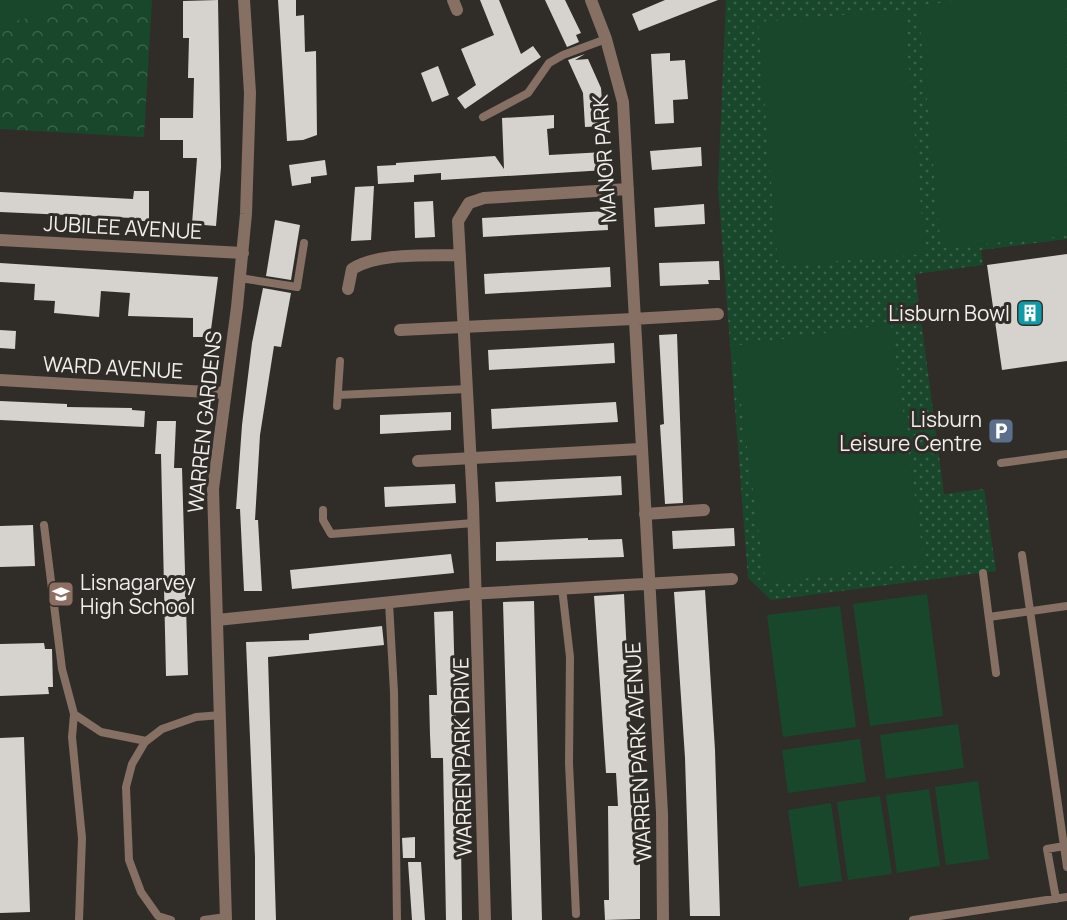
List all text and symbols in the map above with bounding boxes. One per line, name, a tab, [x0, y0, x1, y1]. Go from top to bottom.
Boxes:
street label: MANOR PARK	[586, 93, 622, 224]
street label: JUBILEE AVENUE	[43, 209, 203, 245]
building icon: Lisburn Bowl	[1015, 298, 1045, 328]
place label: Lisburn Bowl	[888, 299, 1010, 327]
street label: WARREN GARDENS	[181, 330, 227, 514]
street label: WARD AVENUE	[42, 349, 184, 385]
place label: Lisburn Leisure Centre	[839, 405, 982, 457]
parking icon: Lisburn Leisure Centre	[986, 416, 1016, 446]
place label: Lisnagarvey High School	[80, 568, 196, 620]
school or university icon: Lisnagarvey High School	[46, 579, 76, 609]
street label: WARREN PARK AVENUE	[618, 641, 658, 863]
street label: WARREN PARK DRIVE	[446, 657, 478, 857]

